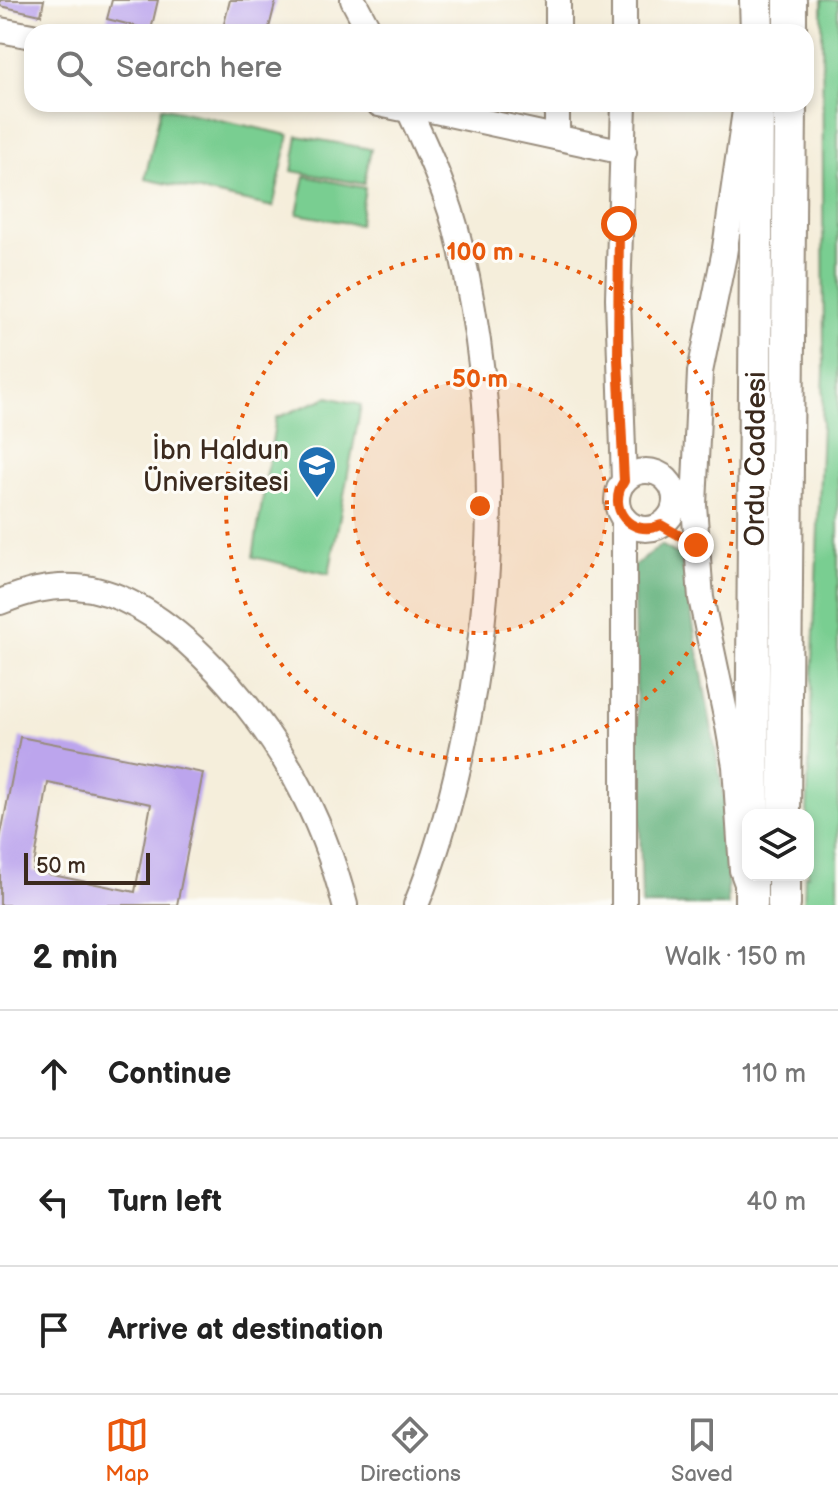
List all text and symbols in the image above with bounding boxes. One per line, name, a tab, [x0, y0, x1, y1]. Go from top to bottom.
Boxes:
search box	[24, 24, 814, 112]
icon: search	[52, 46, 96, 90]
text: Search here	[116, 50, 282, 86]
route start	[601, 206, 637, 242]
text: 100 m	[447, 238, 513, 267]
text: 50 m	[452, 365, 508, 394]
street label: Ordu Caddesi	[739, 371, 773, 547]
place label: İbn Haldun Üniversitesi	[143, 433, 289, 499]
school or university icon: İbn Haldun Üniversitesi	[296, 444, 338, 499]
centre of rings	[466, 492, 494, 520]
route end	[678, 527, 714, 563]
map controls	[742, 809, 814, 881]
button: layers	[742, 809, 814, 881]
scale bar	[24, 849, 150, 885]
text: 50 m	[36, 853, 86, 880]
text: 2 min	[32, 937, 118, 978]
text: Walk · 150 m	[665, 942, 806, 973]
icon: ahead	[32, 1052, 76, 1096]
text: Continue	[108, 1056, 231, 1092]
text: 110 m	[742, 1059, 806, 1090]
icon: left	[32, 1180, 76, 1224]
text: Turn left	[108, 1184, 222, 1220]
text: 40 m	[746, 1187, 806, 1218]
icon: arrive	[32, 1308, 76, 1352]
text: Arrive at destination	[108, 1312, 384, 1348]
tab: Map	[105, 1413, 149, 1488]
tab: Directions	[360, 1413, 461, 1488]
tab: Saved	[671, 1413, 733, 1488]

